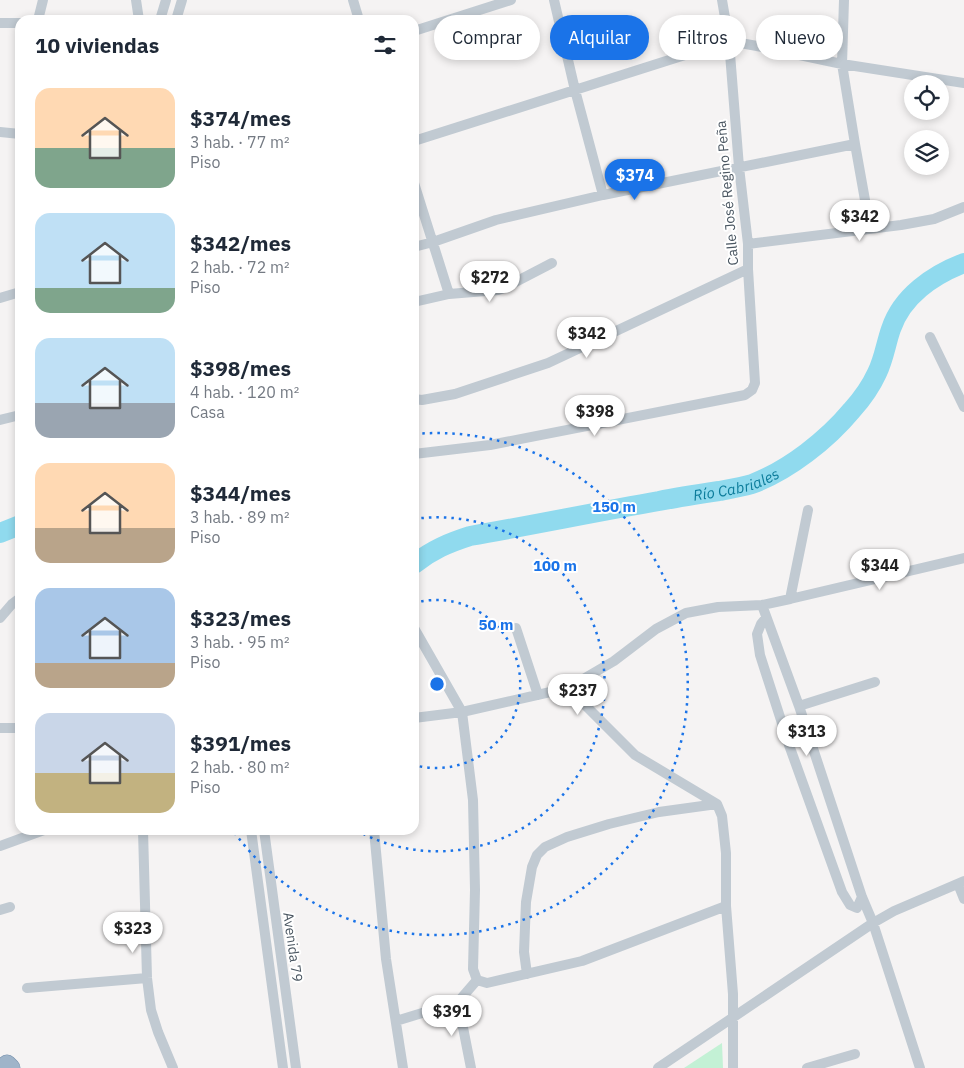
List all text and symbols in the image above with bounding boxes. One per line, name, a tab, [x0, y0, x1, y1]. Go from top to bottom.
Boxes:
chip: Comprar	[434, 15, 540, 60]
chip: Alquilar	[550, 15, 649, 60]
chip: Filtros	[659, 15, 746, 60]
chip: Nuevo	[756, 15, 843, 60]
text: 10 viviendas	[35, 31, 159, 59]
icon: filters	[371, 31, 399, 59]
map controls	[904, 75, 949, 175]
button: locate	[904, 75, 949, 120]
text: $374/mes	[190, 104, 291, 132]
icon: home	[75, 108, 135, 168]
street label: Calle José Regino Peña	[712, 119, 742, 266]
button: layers	[904, 130, 949, 175]
text: 3 hab. · 77 m²	[190, 132, 290, 152]
text: Piso	[190, 152, 220, 172]
pin: $374	[605, 158, 665, 201]
text: $374	[616, 165, 654, 185]
pin: $342	[830, 200, 890, 242]
text: $342	[841, 206, 879, 226]
text: $342/mes	[190, 229, 291, 257]
icon: home	[75, 233, 135, 293]
text: 2 hab. · 72 m²	[190, 257, 290, 277]
pin: $272	[460, 260, 520, 303]
text: $272	[471, 267, 509, 287]
text: Piso	[190, 277, 220, 297]
pin: $342	[557, 316, 617, 359]
text: $342	[568, 323, 606, 343]
text: $398/mes	[190, 354, 291, 382]
icon: home	[75, 358, 135, 418]
text: 4 hab. · 120 m²	[190, 382, 299, 402]
pin: $398	[565, 394, 625, 437]
text: $398	[576, 401, 614, 421]
text: Casa	[190, 402, 225, 422]
water label: Río Cabriales	[692, 464, 782, 504]
text: $344/mes	[190, 479, 291, 507]
icon: home	[75, 483, 135, 543]
text: 150 m	[592, 497, 636, 516]
text: 3 hab. · 89 m²	[190, 507, 290, 527]
text: Piso	[190, 527, 220, 547]
pin: $344	[850, 548, 910, 591]
text: $344	[861, 555, 899, 575]
text: 100 m	[533, 556, 577, 575]
text: $323/mes	[190, 604, 291, 632]
icon: home	[75, 608, 135, 668]
text: 50 m	[479, 615, 513, 634]
text: 3 hab. · 95 m²	[190, 632, 290, 652]
text: Piso	[190, 652, 220, 672]
pin: $237	[548, 674, 608, 716]
centre of rings	[428, 675, 446, 693]
text: $237	[559, 680, 597, 700]
pin: $313	[777, 714, 837, 757]
text: $313	[788, 721, 826, 741]
text: $391/mes	[190, 729, 291, 757]
icon: home	[75, 733, 135, 793]
text: 2 hab. · 80 m²	[190, 757, 290, 777]
text: Piso	[190, 777, 220, 797]
street label: Avenida 79	[279, 911, 307, 983]
pin: $323	[103, 912, 163, 954]
text: $323	[114, 918, 152, 938]
pin: $391	[422, 994, 482, 1037]
text: $391	[433, 1001, 471, 1021]

